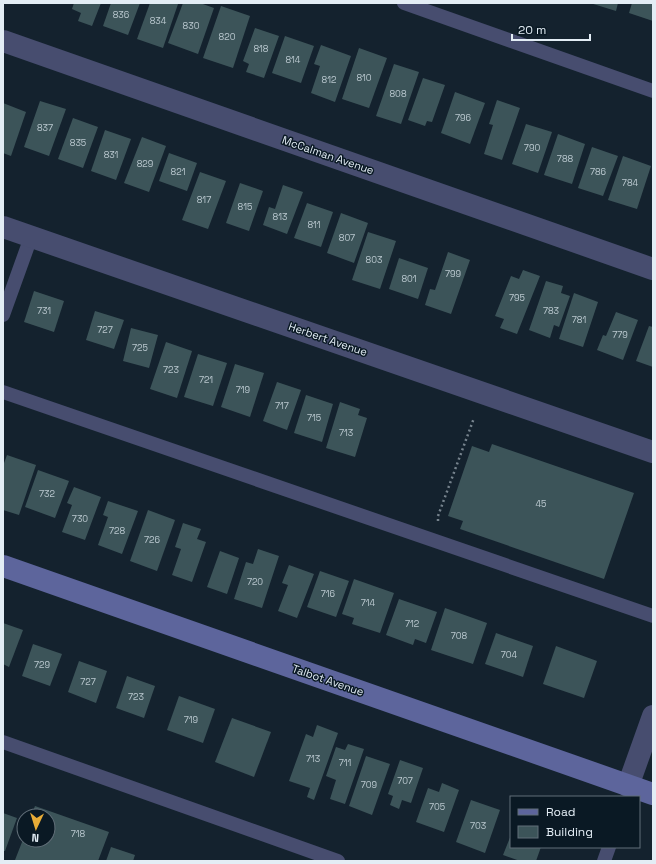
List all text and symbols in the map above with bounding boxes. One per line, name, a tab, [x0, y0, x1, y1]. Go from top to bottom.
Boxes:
house number: 836	[113, 9, 130, 21]
house number: 834	[150, 15, 167, 27]
scale bar	[512, 16, 590, 42]
house number: 830	[183, 20, 200, 32]
text: 20 m	[518, 22, 546, 38]
house number: 820	[219, 31, 236, 43]
house number: 818	[254, 43, 269, 55]
house number: 814	[286, 54, 301, 66]
house number: 810	[356, 72, 372, 84]
house number: 812	[322, 74, 336, 86]
house number: 808	[390, 88, 407, 100]
house number: 796	[455, 112, 472, 124]
house number: 837	[37, 122, 53, 134]
street label: McCalman Avenue	[280, 133, 376, 177]
house number: 835	[70, 137, 86, 149]
house number: 790	[524, 142, 540, 154]
house number: 831	[104, 149, 119, 161]
house number: 788	[557, 153, 574, 165]
house number: 829	[137, 158, 153, 170]
house number: 821	[171, 166, 186, 178]
house number: 786	[590, 166, 607, 178]
house number: 784	[622, 177, 639, 189]
house number: 817	[197, 194, 211, 206]
house number: 815	[238, 201, 252, 213]
house number: 813	[273, 211, 287, 223]
house number: 811	[307, 219, 321, 231]
house number: 807	[339, 232, 355, 244]
house number: 803	[366, 254, 382, 266]
house number: 799	[445, 268, 461, 280]
house number: 801	[401, 273, 417, 285]
house number: 795	[509, 292, 525, 304]
house number: 731	[37, 305, 51, 317]
house number: 783	[543, 305, 559, 317]
house number: 781	[572, 314, 586, 326]
street label: Herbert Avenue	[287, 319, 369, 359]
house number: 727	[97, 324, 113, 336]
house number: 779	[612, 329, 628, 341]
house number: 725	[132, 342, 148, 354]
house number: 723	[163, 364, 179, 376]
house number: 721	[199, 374, 213, 386]
house number: 719	[236, 384, 250, 396]
house number: 717	[275, 400, 289, 412]
house number: 715	[307, 412, 321, 424]
house number: 713	[339, 427, 353, 439]
house number: 732	[39, 488, 55, 500]
house number: 45	[535, 498, 547, 510]
house number: 730	[72, 513, 88, 525]
house number: 728	[109, 525, 125, 537]
house number: 726	[144, 534, 160, 546]
house number: 720	[247, 576, 263, 588]
house number: 716	[321, 588, 336, 600]
house number: 714	[361, 597, 376, 609]
house number: 712	[405, 618, 419, 630]
house number: 708	[451, 630, 468, 642]
house number: 704	[501, 649, 518, 661]
house number: 729	[34, 659, 50, 671]
street label: Talbot Avenue	[290, 661, 366, 699]
house number: 727	[80, 676, 96, 688]
house number: 723	[128, 691, 144, 703]
house number: 719	[184, 714, 198, 726]
house number: 713	[306, 753, 320, 765]
house number: 711	[339, 757, 351, 769]
house number: 707	[397, 775, 413, 787]
house number: 709	[361, 779, 377, 791]
legend	[510, 796, 640, 848]
house number: 705	[429, 801, 445, 813]
text: Road	[546, 804, 575, 820]
north arrow	[16, 808, 56, 848]
house number: 703	[470, 820, 486, 832]
text: Building	[546, 824, 593, 840]
house number: 718	[71, 828, 86, 840]
text: N	[31, 831, 39, 845]

